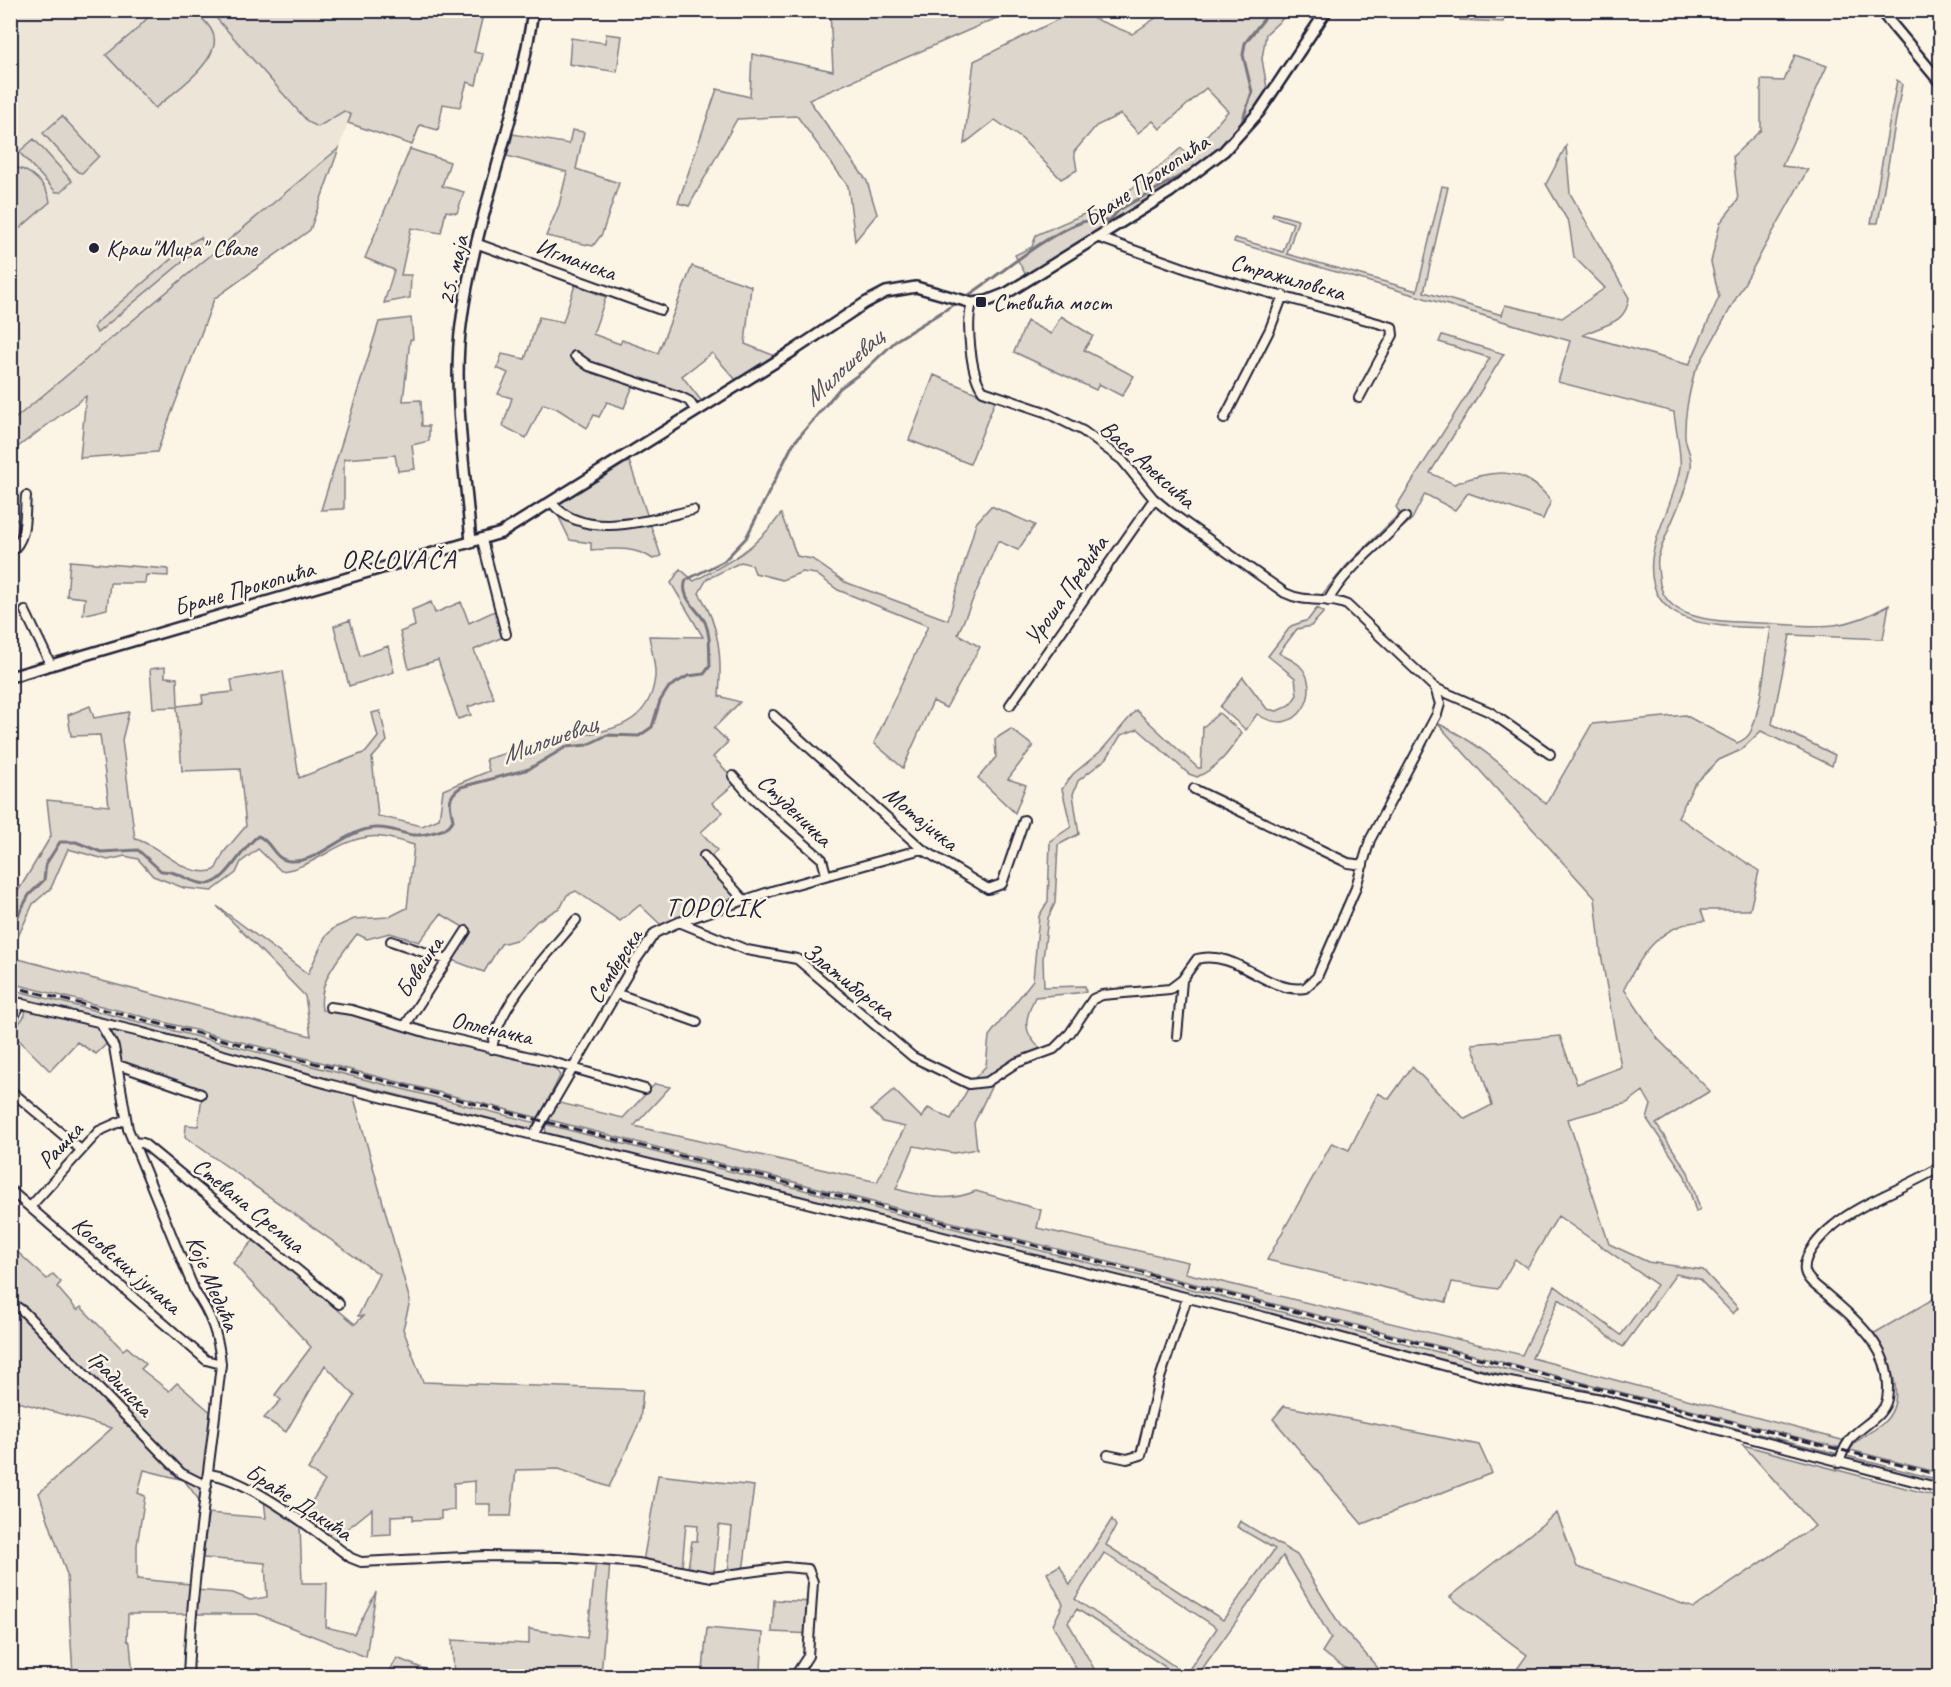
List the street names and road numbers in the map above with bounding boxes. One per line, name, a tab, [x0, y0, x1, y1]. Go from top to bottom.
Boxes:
street label: Бране Прокопића	[1078, 126, 1216, 233]
street label: 25. маја	[430, 231, 476, 308]
street label: Игманска	[532, 231, 621, 288]
street label: Стражиловска	[1227, 246, 1350, 308]
street label: Васе Алексића	[1094, 413, 1203, 516]
street label: Уроша Предића	[1017, 528, 1116, 651]
street label: Бране Прокопића	[170, 553, 319, 622]
street label: Студеничка	[751, 767, 840, 854]
street label: Мотајичка	[878, 779, 965, 858]
street label: Семберска	[579, 921, 650, 1009]
street label: Бовешка	[388, 929, 451, 1003]
street label: Златиборска	[797, 935, 903, 1027]
street label: Опленачка	[449, 1004, 538, 1052]
street label: Рашка	[31, 1114, 90, 1175]
street label: Стевана Сремца	[187, 1151, 312, 1260]
street label: Косовских јунака	[66, 1209, 189, 1322]
street label: Које Медића	[180, 1231, 247, 1336]
street label: Градинска	[82, 1343, 161, 1424]
street label: Браће Дакића	[240, 1457, 359, 1548]

